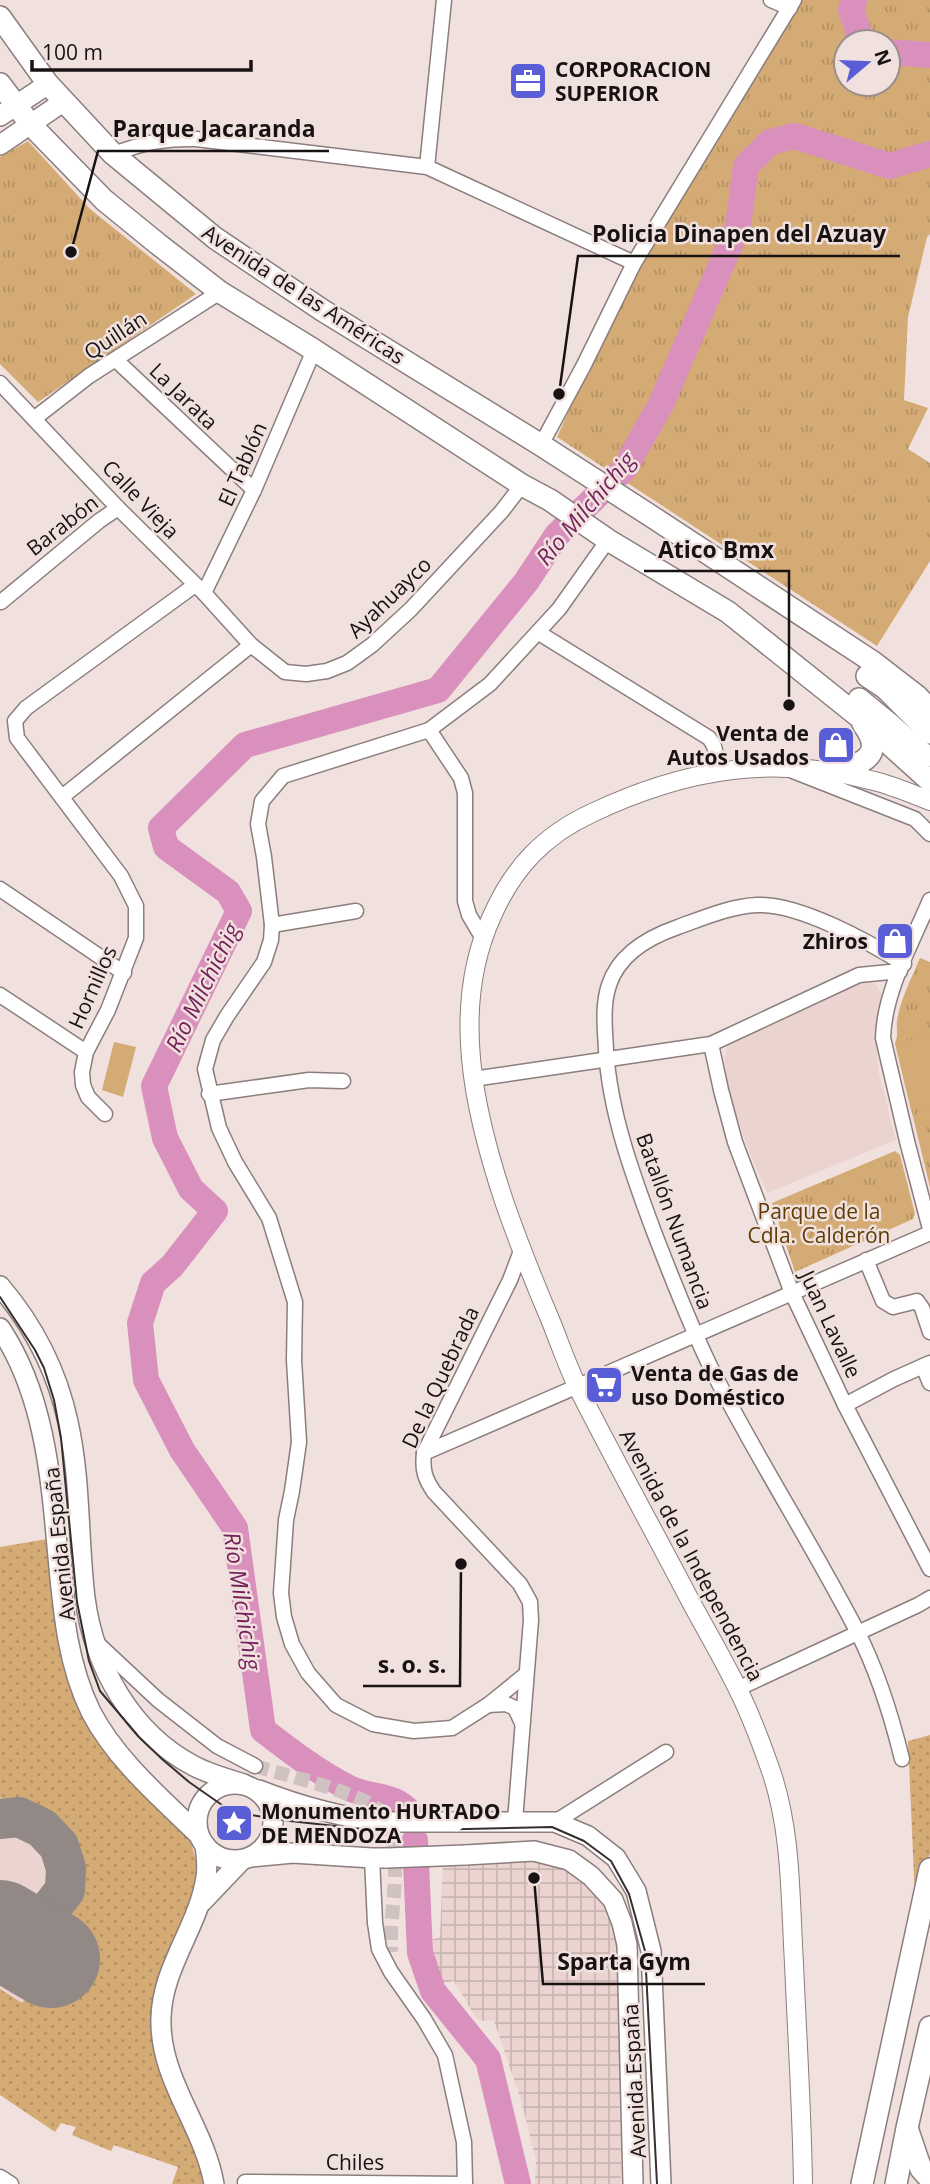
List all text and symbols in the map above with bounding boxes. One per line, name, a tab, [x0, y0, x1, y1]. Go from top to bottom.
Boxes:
scale bar	[32, 28, 250, 72]
north arrow	[832, 28, 902, 98]
text: 100 m	[42, 38, 103, 66]
text: N	[868, 46, 898, 69]
place label: CORPORACION SUPERIOR	[555, 55, 711, 107]
office icon: CORPORACION SUPERIOR	[507, 60, 549, 102]
callout: Parque Jacaranda	[98, 107, 329, 151]
text: Parque Jacaranda	[112, 112, 316, 144]
callout: Policia Dinapen del Azuay	[578, 212, 900, 256]
text: Policia Dinapen del Azuay	[592, 217, 887, 249]
street label: Avenida de las Américas	[197, 218, 411, 370]
street label: Quillán	[78, 304, 152, 366]
street label: La Jarata	[144, 356, 224, 436]
street label: El Tablón	[211, 418, 273, 510]
water label: Río Milchichig	[528, 443, 643, 572]
street label: Calle Vieja	[96, 454, 186, 544]
street label: Barabón	[20, 488, 104, 562]
callout: Atico Bmx	[644, 527, 789, 571]
text: Atico Bmx	[658, 533, 775, 565]
street label: Ayahuayco	[341, 550, 437, 644]
place label: Venta de Autos Usados	[667, 719, 809, 771]
shop icon: Venta de Autos Usados	[815, 724, 857, 766]
water label: Río Milchichig	[157, 916, 247, 1057]
shop icon: Zhiros	[874, 920, 916, 962]
place label: Zhiros	[803, 927, 868, 955]
street label: Hornillos	[61, 941, 123, 1033]
street label: Batallón Numancia	[630, 1129, 720, 1313]
park label: Parque de la Cdla. Calderón	[748, 1197, 890, 1249]
street label: Juan Lavalle	[793, 1264, 868, 1382]
street label: De la Quebrada	[395, 1302, 485, 1452]
place label: Venta de Gas de uso Doméstico	[631, 1359, 799, 1411]
supermarket icon: Venta de Gas de uso Doméstico	[583, 1364, 625, 1406]
street label: Avenida de la Independencia	[614, 1424, 770, 1686]
street label: Avenida España	[37, 1466, 81, 1622]
water label: Río Milchichig	[216, 1530, 270, 1674]
callout: s. o. s.	[363, 1642, 460, 1686]
text: s. o. s.	[378, 1648, 446, 1680]
place label: Monumento HURTADO DE MENDOZA	[261, 1797, 501, 1849]
place icon: Monumento HURTADO DE MENDOZA	[213, 1802, 255, 1844]
callout: Sparta Gym	[543, 1940, 705, 1984]
text: Sparta Gym	[557, 1945, 691, 1977]
street label: Avenida España	[616, 2003, 652, 2159]
street label: Chiles	[326, 2148, 384, 2176]

